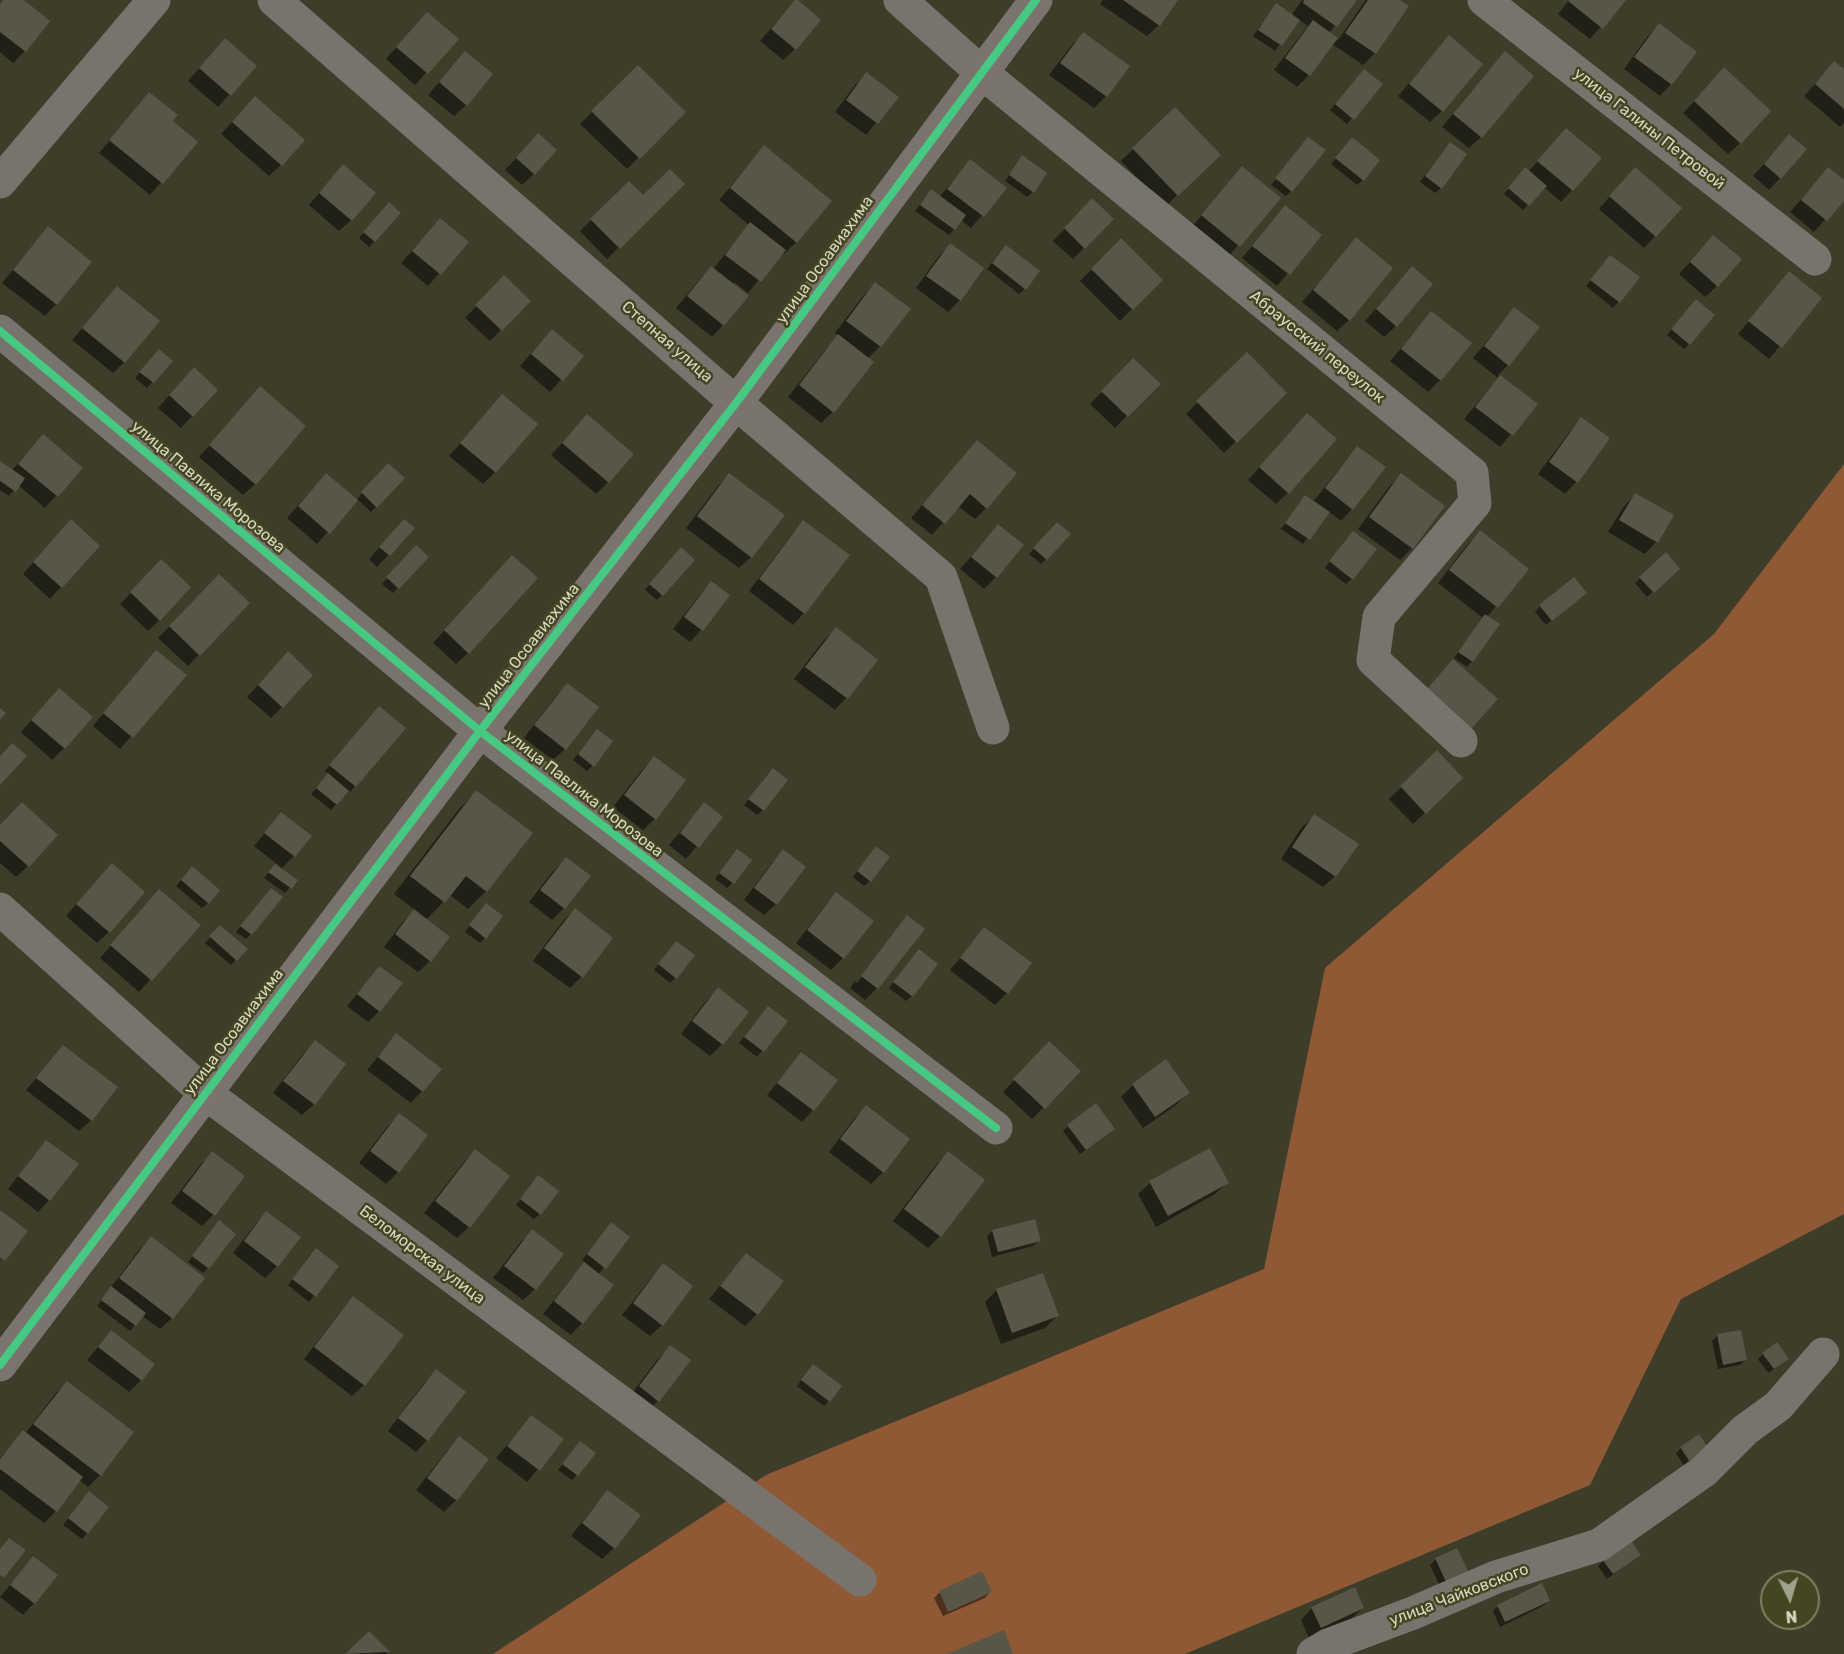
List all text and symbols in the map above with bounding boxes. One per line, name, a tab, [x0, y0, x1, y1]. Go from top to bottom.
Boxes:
street label: улица Галины Петровой	[1570, 64, 1728, 194]
street label: улица Осоавиахима	[772, 192, 878, 328]
street label: Абраусский переулок	[1246, 287, 1388, 407]
street label: Степная улица	[617, 297, 717, 387]
street label: улица Павлика Морозова	[127, 417, 289, 557]
street label: улица Осоавиахима	[474, 580, 584, 712]
street label: улица Павлика Морозова	[501, 726, 667, 862]
street label: улица Осоавиахима	[180, 965, 288, 1099]
street label: Беломорская улица	[355, 1202, 489, 1308]
street label: улица Чайковского	[1387, 1560, 1531, 1630]
north arrow	[1760, 1570, 1820, 1630]
text: N	[1785, 1606, 1798, 1626]

